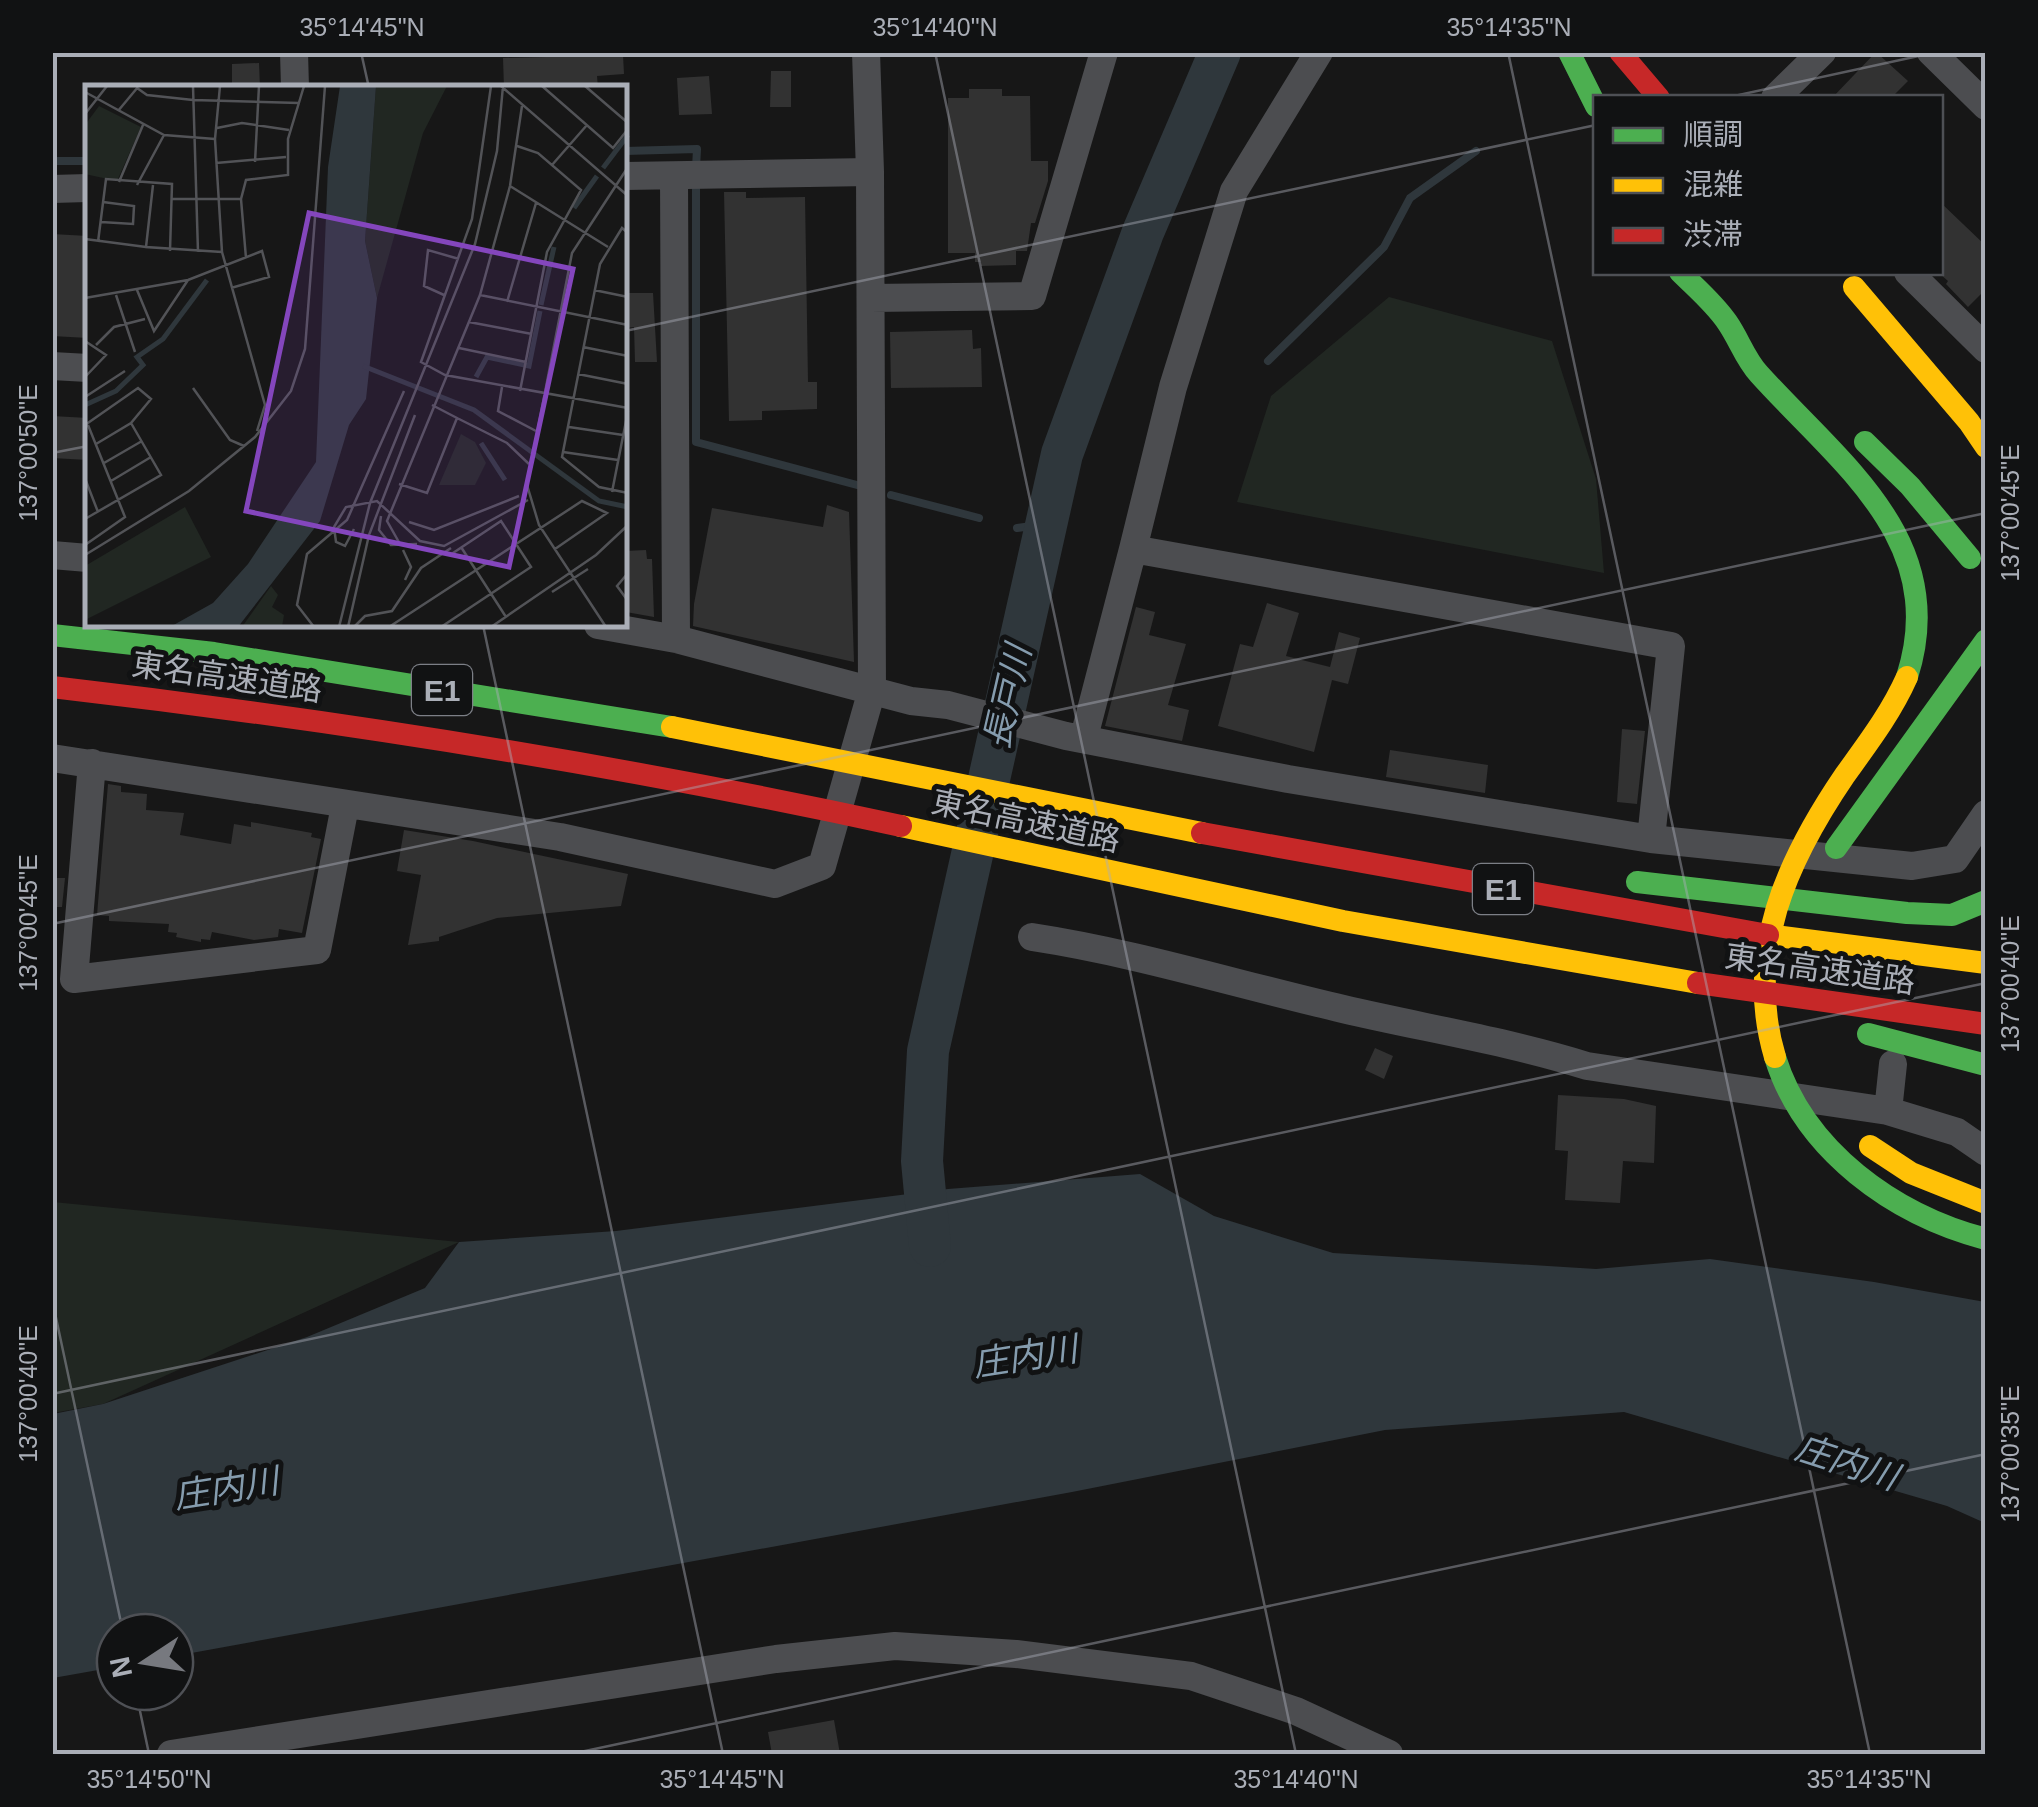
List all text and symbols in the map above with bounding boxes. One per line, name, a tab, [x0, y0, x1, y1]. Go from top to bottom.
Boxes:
text: 35°14'45"N	[299, 13, 425, 41]
text: 35°14'40"N	[872, 13, 998, 41]
text: 35°14'35"N	[1446, 13, 1572, 41]
inset map	[85, 85, 628, 628]
legend	[1593, 95, 1943, 275]
text: 順調	[1683, 118, 1743, 151]
text: 混雑	[1683, 168, 1743, 201]
text: 渋滞	[1683, 218, 1743, 251]
text: 137°00'50"E	[14, 384, 42, 522]
text: 137°00'45"E	[1996, 444, 2024, 582]
water label: 長戸川	[976, 638, 1039, 753]
street label: 東名高速道路	[129, 646, 325, 708]
road number: E1	[412, 665, 472, 715]
street label: 東名高速道路	[928, 783, 1124, 859]
text: 137°00'45"E	[14, 854, 42, 992]
road number: E1	[1473, 864, 1533, 914]
text: 137°00'40"E	[1996, 915, 2024, 1053]
street label: 東名高速道路	[1722, 938, 1918, 1000]
text: 137°00'40"E	[14, 1325, 42, 1463]
water label: 庄内川	[970, 1328, 1084, 1383]
text: 137°00'35"E	[1996, 1385, 2024, 1523]
water label: 庄内川	[1791, 1427, 1907, 1498]
water label: 庄内川	[171, 1460, 285, 1515]
north arrow	[95, 1612, 195, 1712]
text: N	[104, 1654, 138, 1680]
text: 35°14'50"N	[86, 1765, 212, 1793]
text: 35°14'45"N	[659, 1765, 785, 1793]
text: 35°14'40"N	[1233, 1765, 1359, 1793]
text: 35°14'35"N	[1806, 1765, 1932, 1793]

